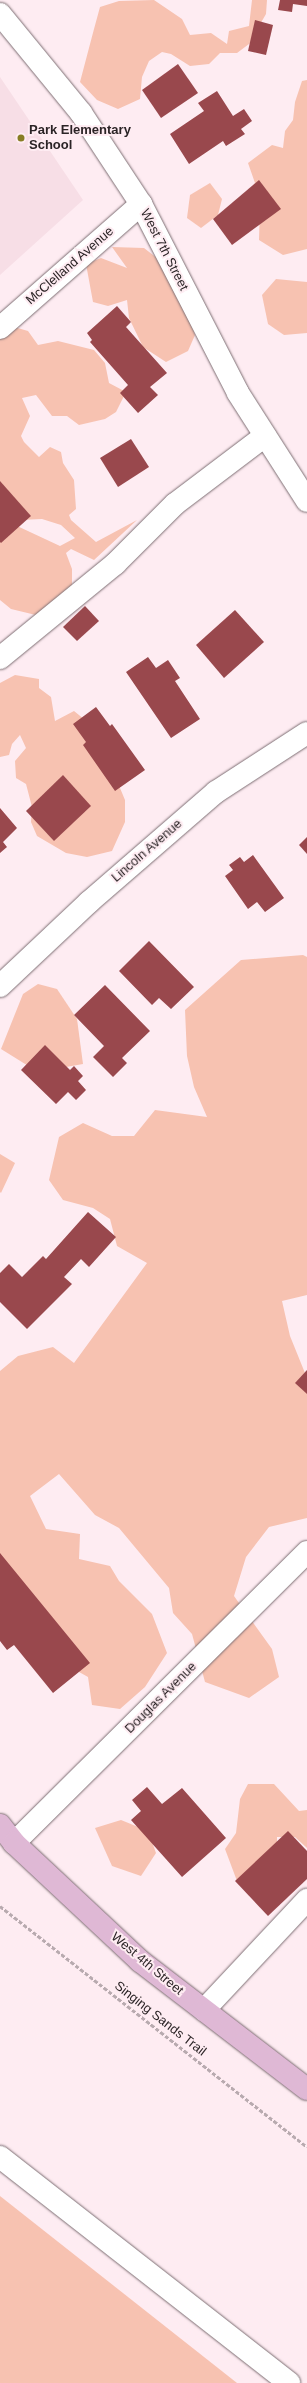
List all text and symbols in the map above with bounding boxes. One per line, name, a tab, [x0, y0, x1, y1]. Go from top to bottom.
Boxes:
place label: Park Elementary School	[29, 123, 131, 154]
marker: Park Elementary School	[16, 133, 26, 143]
street label: West 7th Street	[137, 207, 191, 293]
street label: McClelland Avenue	[23, 223, 117, 309]
street label: Lincoln Avenue	[108, 816, 186, 886]
street label: Douglas Avenue	[122, 1659, 200, 1737]
street label: West 4th Street	[108, 1929, 186, 1999]
street label: Singing Sands Trail	[111, 1978, 209, 2060]

